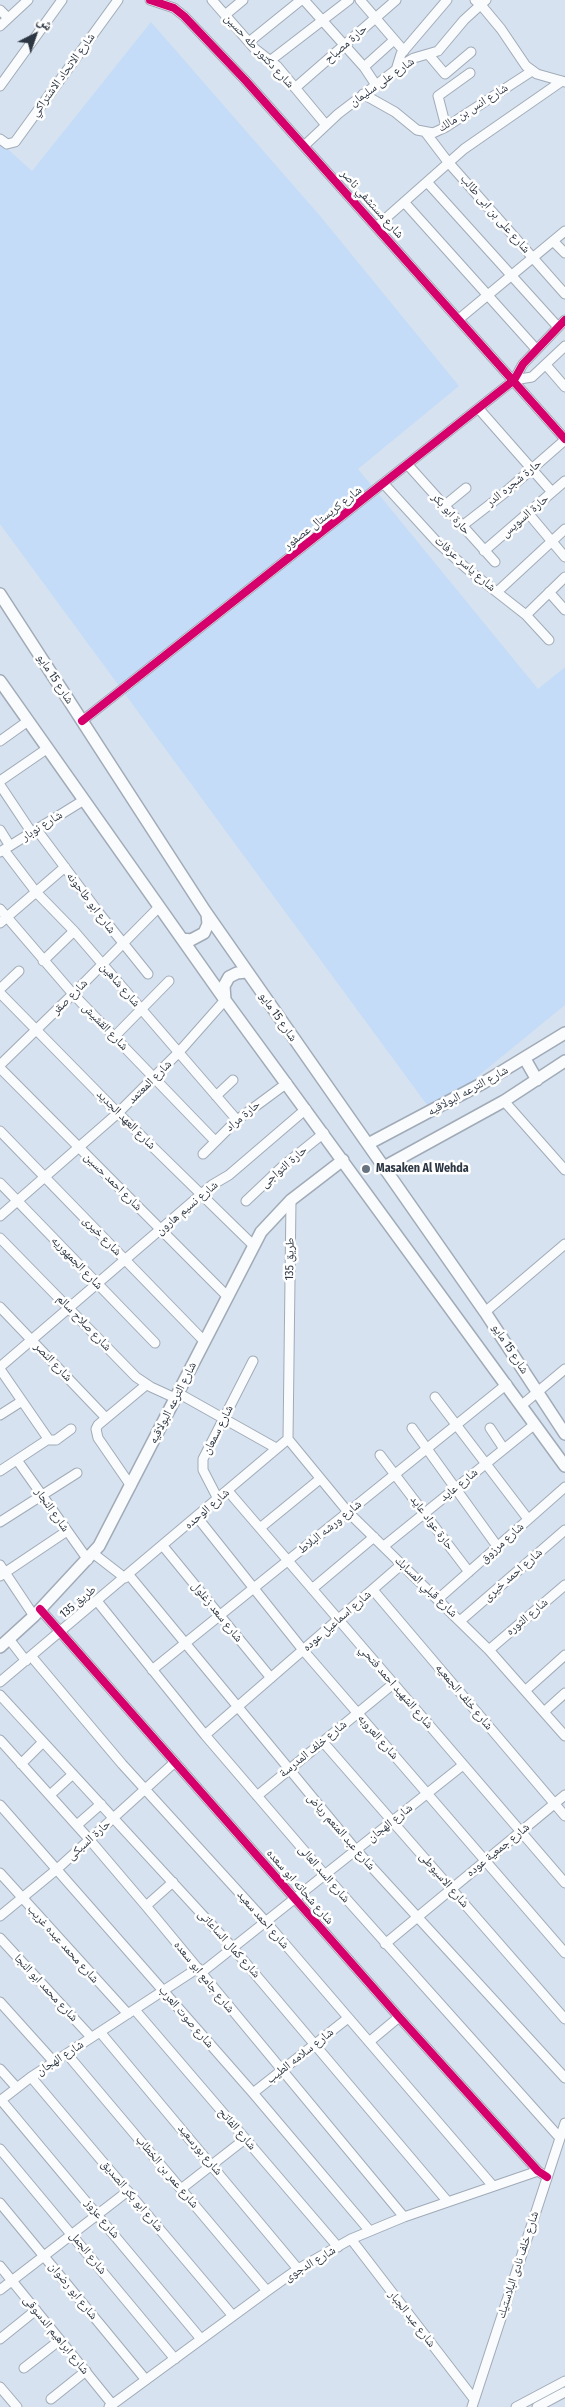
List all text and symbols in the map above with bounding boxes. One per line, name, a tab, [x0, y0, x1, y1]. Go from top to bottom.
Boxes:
north arrow	[10, 10, 60, 60]
street label: شارع دكتور طه حسين	[221, 11, 297, 91]
text: ش	[34, 12, 56, 35]
street label: حارة مصباح	[322, 22, 370, 66]
street label: شارع الاتحاد الاشتراكي	[28, 30, 98, 120]
street label: شارع على سليمان	[347, 54, 417, 110]
street label: شارع انس بن مالك	[435, 81, 511, 135]
street label: شارع مستشفي ناصر	[337, 167, 407, 241]
street label: شارع على بن ابى طالب	[457, 172, 533, 256]
street label: حارة شجره الدر	[483, 456, 545, 510]
street label: شارع كريستال عصفور	[281, 483, 365, 553]
street label: حارة ابو بكر	[428, 490, 474, 538]
street label: حارة السويس	[498, 491, 552, 541]
street label: شارع ياسر عرفات	[431, 533, 499, 595]
street label: شارع 15 مايو	[33, 651, 77, 707]
street label: شارع نوبار	[19, 808, 65, 844]
street label: شارع ابو طاحونه	[63, 869, 119, 937]
street label: شارع شاهين	[97, 960, 143, 1010]
street label: شارع صقر	[49, 976, 91, 1018]
street label: شارع 15 مايو	[256, 990, 300, 1044]
street label: شارع القشيش	[79, 1000, 131, 1054]
street label: شارع المعتمد	[125, 1057, 175, 1107]
street label: شارع الترعه البولاقيه	[425, 1063, 511, 1119]
street label: شارع العهد الجديد	[93, 1087, 159, 1153]
street label: حارة مراد	[223, 1097, 263, 1135]
street label: حارة التواجى	[258, 1143, 310, 1191]
street label: شارع احمد حسين	[81, 1150, 145, 1214]
place label: Masaken Al Wehda	[376, 1162, 469, 1176]
marker: Masaken Al Wehda	[360, 1163, 372, 1175]
street label: شارع نسيم هارون	[153, 1178, 221, 1238]
street label: شارع خيرى	[80, 1213, 124, 1259]
street label: شارع الجمهوريه	[48, 1233, 106, 1293]
street label: طريق 135	[282, 1237, 298, 1281]
street label: شارع صلاح سالم	[54, 1292, 114, 1354]
street label: شارع 15 مايو	[488, 1321, 532, 1377]
street label: شارع النصر	[31, 1339, 75, 1385]
street label: شارع الترعه البولاقيه	[146, 1360, 200, 1446]
street label: شارع سمعان	[199, 1403, 237, 1457]
street label: شارع عايد	[437, 1465, 481, 1505]
street label: شارع النجار	[32, 1485, 72, 1535]
street label: شارع الوحده	[182, 1486, 232, 1532]
street label: حارة عواد عايد	[407, 1493, 457, 1553]
street label: شارع ورشه البلاط	[295, 1497, 365, 1557]
street label: شارع مرزوق	[477, 1520, 527, 1566]
street label: شارع احمد خيرى	[480, 1545, 546, 1605]
street label: شارع قبلي المسابك	[392, 1553, 460, 1621]
street label: شارع سعد زغلول	[188, 1579, 246, 1645]
street label: طريق 135	[57, 1583, 99, 1621]
street label: شارع اسماعيل عوده	[300, 1587, 374, 1655]
street label: شارع الثوره	[503, 1595, 551, 1639]
street label: شارع الشهيد احمد فتحي	[356, 1642, 436, 1732]
street label: شارع خلف الجمعيه	[432, 1661, 496, 1733]
street label: شارع العروبه	[354, 1711, 402, 1763]
street label: شارع خلف المدرسة	[276, 1717, 350, 1781]
street label: شارع عبد المنعم رياض	[304, 1791, 378, 1873]
street label: شارع الهجان	[364, 1801, 416, 1845]
street label: حارة السبكى	[64, 1817, 114, 1863]
street label: شارع جمعية عوده	[463, 1820, 533, 1880]
street label: شارع السد العالى	[295, 1842, 353, 1906]
street label: شارع شحاته ابو سعده	[263, 1846, 337, 1928]
street label: شارع الاسيوطى	[416, 1849, 472, 1911]
street label: شارع احمد سعيد	[234, 1888, 292, 1952]
street label: شارع محمد عبده غريب	[24, 1902, 102, 1986]
street label: شارع كمال الساعاتى	[195, 1907, 263, 1981]
street label: شارع جامع ابو سعده	[171, 1938, 237, 2016]
street label: شارع محمد ابو النجا	[11, 1951, 81, 2025]
street label: شارع صوت العرب	[155, 1983, 217, 2051]
street label: شارع سلامه الطيب	[263, 2025, 337, 2087]
street label: شارع الهجان	[34, 2037, 86, 2079]
street label: شارع الفاتح	[215, 2105, 259, 2153]
street label: شارع بورسعيد	[175, 2122, 225, 2178]
street label: شارع عمر بن الخطاب	[132, 2133, 202, 2211]
street label: شارع ابو بكر الصديق	[98, 2157, 166, 2235]
street label: شارع عزوز	[81, 2196, 123, 2242]
street label: شارع خلف نادى البلاستيك	[494, 2210, 542, 2320]
street label: شارع الجمل	[66, 2229, 110, 2277]
street label: شارع الدجوى	[282, 2243, 338, 2285]
street label: شارع ابو رضوان	[45, 2259, 101, 2323]
street label: شارع عبد الجبار	[385, 2288, 439, 2350]
street label: شارع ابراهيم الدسوقى	[20, 2293, 92, 2377]

